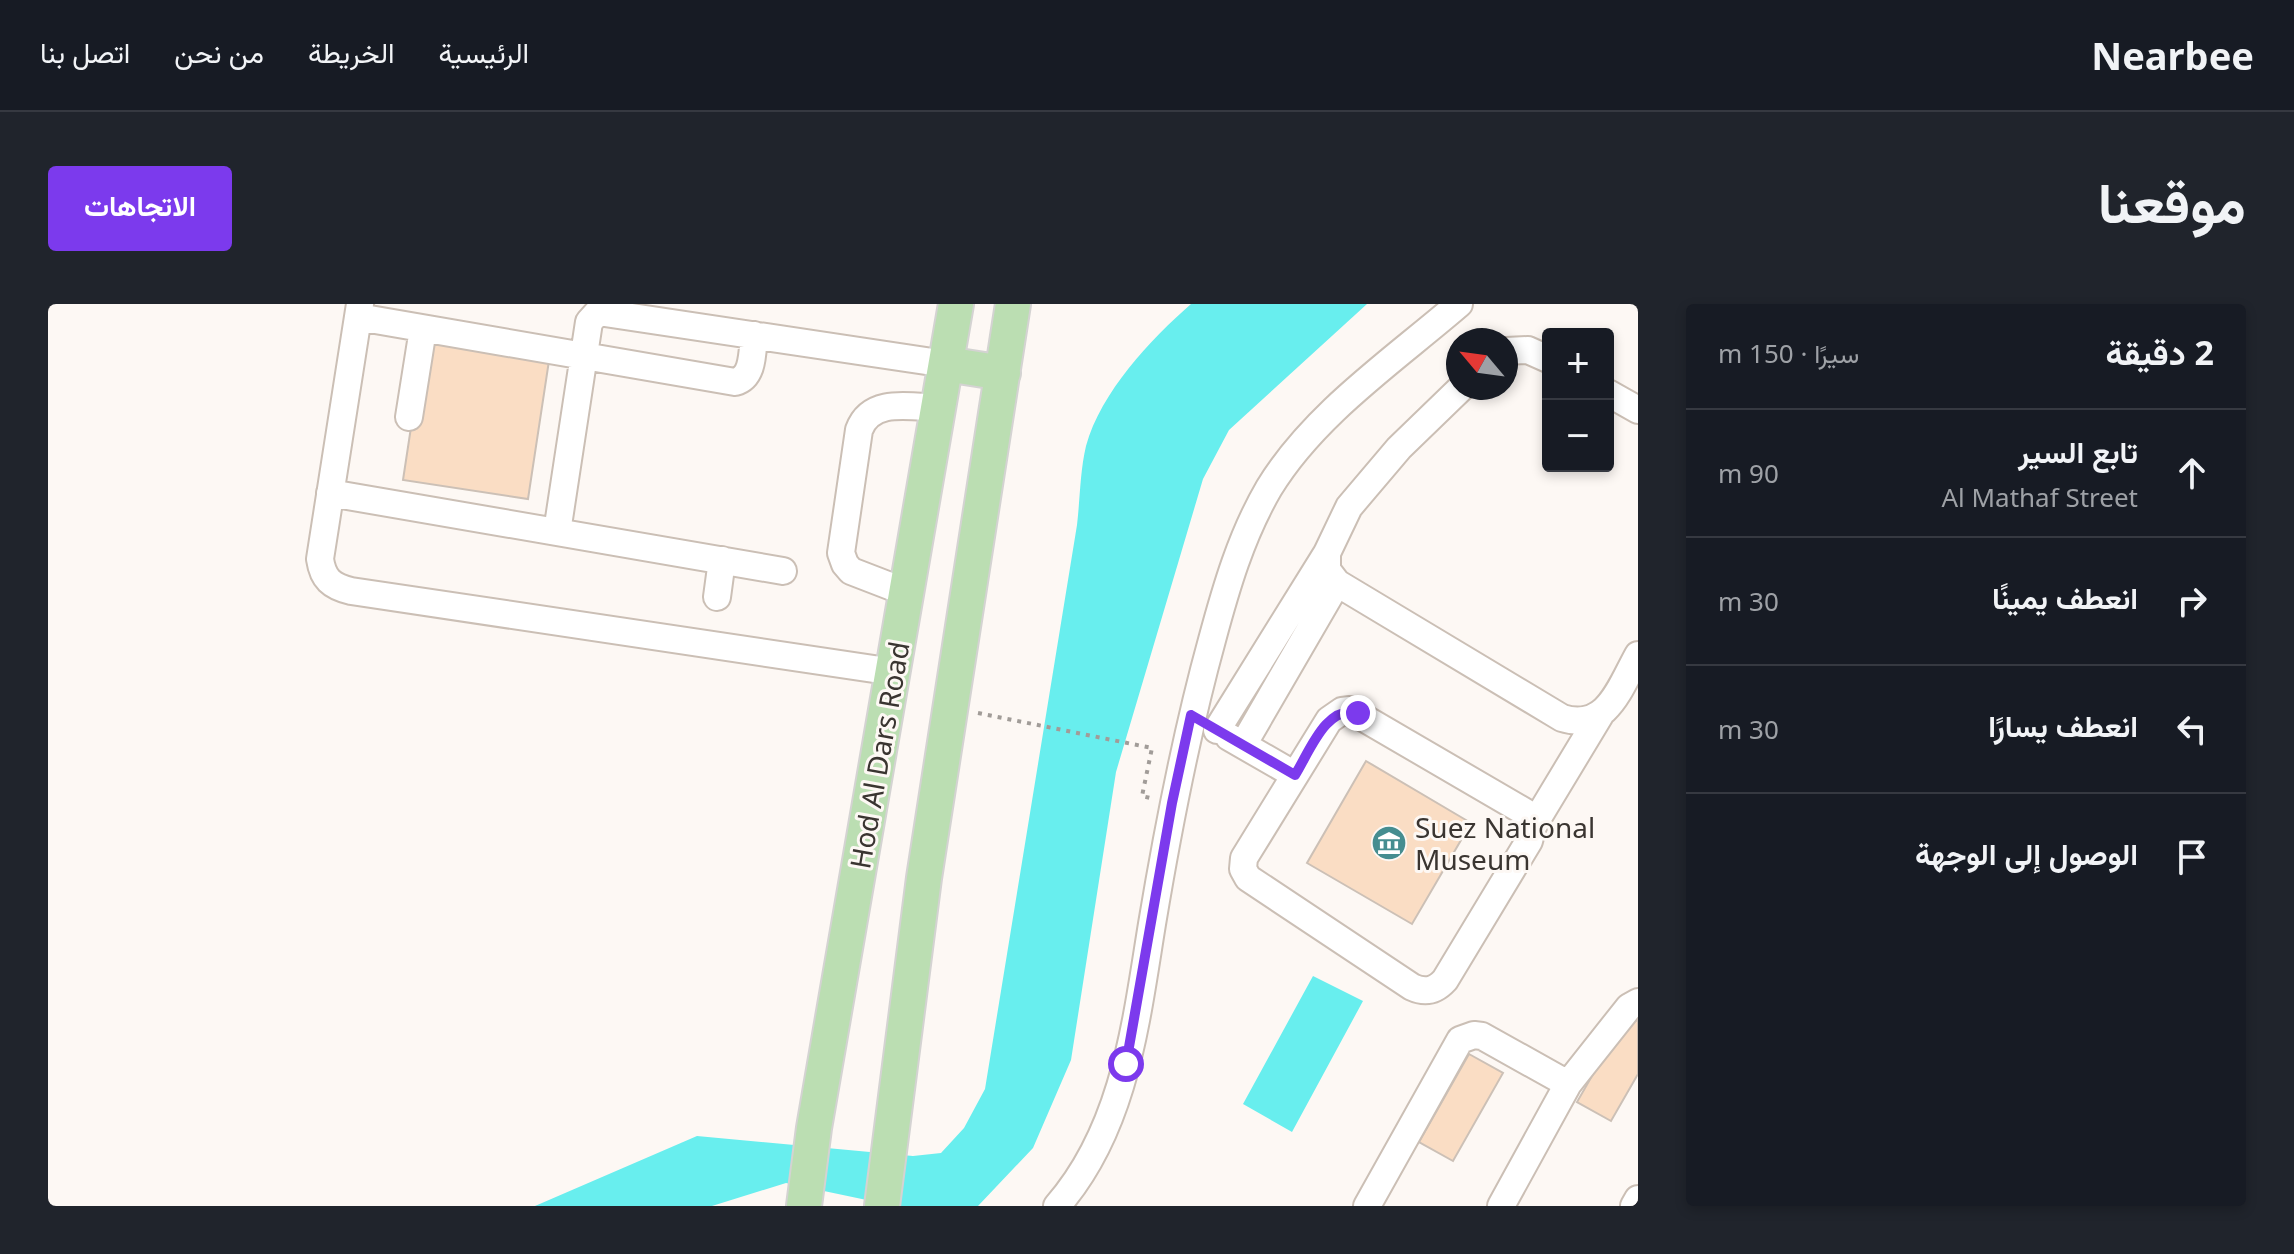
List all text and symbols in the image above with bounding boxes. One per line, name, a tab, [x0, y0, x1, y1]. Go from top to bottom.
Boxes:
text: Nearbee	[2091, 29, 2254, 81]
text: اتصل بنا	[40, 33, 130, 71]
text: من نحن	[174, 33, 264, 71]
text: الخريطة	[308, 33, 395, 71]
text: الرئيسية	[439, 33, 529, 71]
text: موقعنا	[2098, 163, 2246, 239]
button: الاتجاهات	[48, 166, 232, 251]
north arrow	[1446, 328, 1518, 400]
map controls	[1542, 328, 1614, 472]
button: +	[1542, 328, 1614, 400]
text: 2 دقيقة	[2106, 329, 2214, 375]
text: سيرًا · 150 m	[1718, 335, 1859, 371]
button: −	[1542, 400, 1614, 472]
text: تابع السير	[2018, 431, 2138, 472]
icon: ahead	[2170, 451, 2214, 495]
text: 90 m	[1718, 455, 1779, 491]
text: Al Mathaf Street	[1941, 479, 2138, 515]
text: انعطف يمينًا	[1992, 577, 2138, 618]
icon: right	[2170, 579, 2214, 623]
text: 30 m	[1718, 583, 1779, 619]
street label: Hod Al Dars Road	[840, 638, 918, 872]
route end	[1340, 695, 1376, 731]
text: انعطف يسارًا	[1988, 705, 2138, 746]
icon: left	[2170, 707, 2214, 751]
text: 30 m	[1718, 711, 1779, 747]
place label: Suez National Museum	[1415, 808, 1595, 878]
museum icon: Suez National Museum	[1370, 824, 1408, 862]
text: الوصول إلى الوجهة	[1915, 833, 2138, 874]
icon: arrive	[2170, 835, 2214, 879]
route start	[1108, 1046, 1144, 1082]

